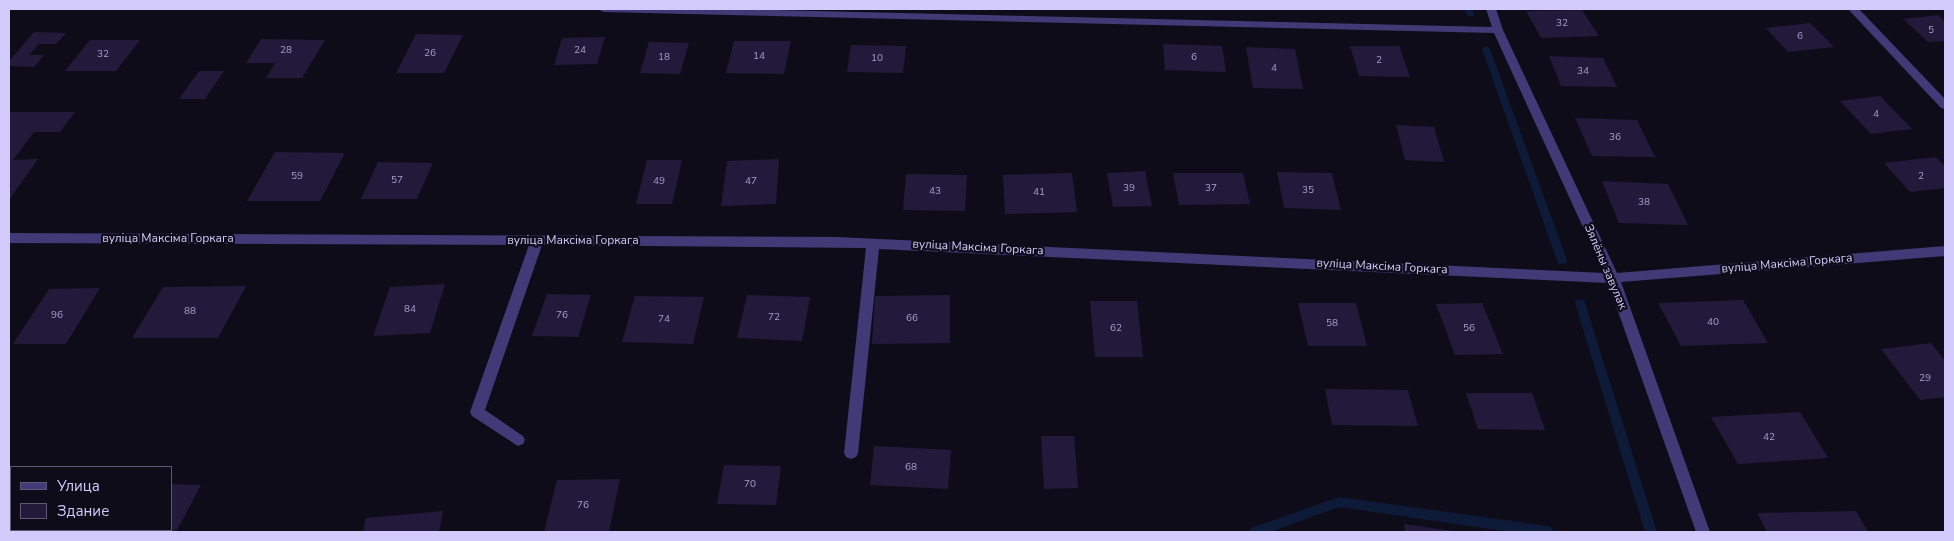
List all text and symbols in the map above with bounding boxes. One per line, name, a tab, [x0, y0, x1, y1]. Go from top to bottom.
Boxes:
house number: 32	[1556, 18, 1568, 30]
house number: 5	[1928, 25, 1934, 37]
house number: 6	[1797, 31, 1803, 43]
house number: 28	[280, 45, 292, 57]
house number: 24	[574, 45, 586, 57]
house number: 26	[424, 48, 436, 60]
house number: 32	[97, 49, 109, 61]
house number: 14	[753, 51, 765, 63]
house number: 18	[658, 52, 670, 64]
house number: 6	[1191, 52, 1197, 64]
house number: 10	[871, 53, 883, 65]
house number: 2	[1376, 55, 1382, 67]
house number: 4	[1271, 63, 1277, 75]
house number: 34	[1577, 66, 1589, 78]
house number: 4	[1873, 109, 1879, 121]
house number: 36	[1609, 132, 1621, 144]
house number: 59	[291, 171, 303, 183]
house number: 2	[1918, 171, 1924, 183]
house number: 57	[391, 175, 403, 187]
house number: 49	[653, 176, 665, 188]
house number: 47	[745, 176, 757, 188]
house number: 39	[1123, 183, 1135, 195]
house number: 37	[1205, 183, 1217, 195]
house number: 35	[1302, 185, 1314, 197]
house number: 43	[929, 186, 941, 198]
house number: 41	[1033, 187, 1045, 199]
house number: 38	[1638, 197, 1650, 209]
street label: Зялёны завулак	[1581, 222, 1629, 312]
street label: вуліца Максіма Горкага	[102, 232, 234, 246]
street label: вуліца Максіма Горкага	[507, 234, 639, 248]
street label: вуліца Максіма Горкага	[912, 237, 1044, 259]
street label: вуліца Максіма Горкага	[1721, 251, 1853, 277]
street label: вуліца Максіма Горкага	[1316, 256, 1448, 278]
house number: 84	[404, 304, 416, 316]
house number: 88	[184, 306, 196, 318]
house number: 96	[51, 310, 63, 322]
house number: 76	[556, 310, 568, 322]
house number: 72	[768, 312, 780, 324]
house number: 66	[906, 313, 918, 325]
house number: 74	[658, 314, 670, 326]
house number: 40	[1707, 317, 1719, 329]
house number: 58	[1326, 318, 1338, 330]
house number: 62	[1110, 323, 1122, 335]
house number: 56	[1463, 323, 1475, 335]
house number: 29	[1919, 373, 1931, 385]
house number: 42	[1763, 432, 1775, 444]
house number: 68	[905, 462, 917, 474]
legend	[10, 466, 172, 531]
text: Улица	[57, 476, 100, 496]
house number: 70	[744, 479, 756, 491]
house number: 76	[577, 500, 589, 512]
text: Здание	[57, 501, 109, 521]

